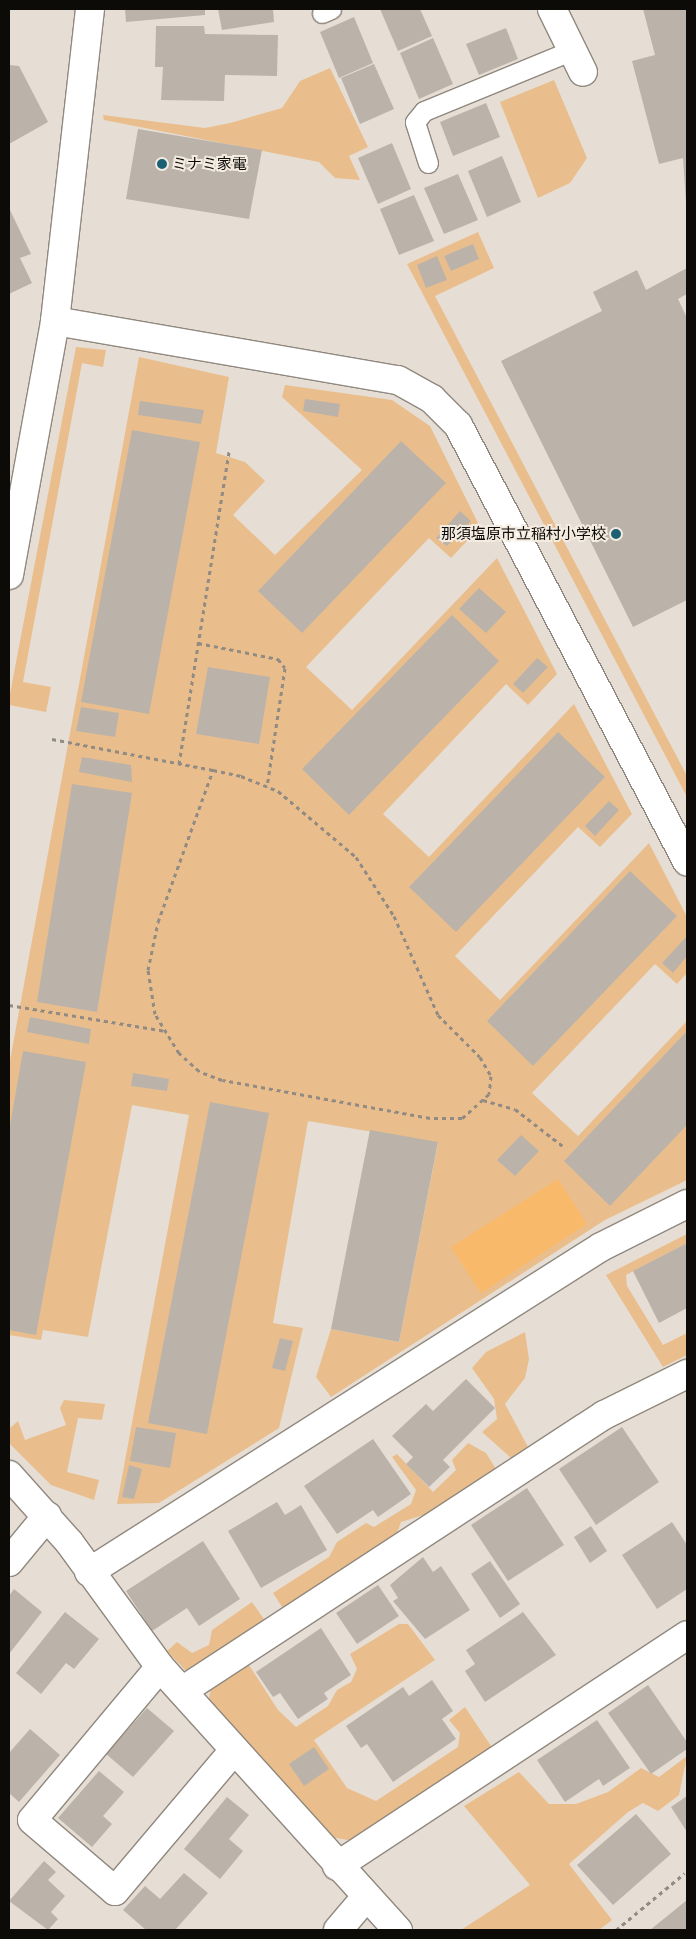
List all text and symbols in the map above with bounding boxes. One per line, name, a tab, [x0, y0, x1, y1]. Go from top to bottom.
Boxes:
place label: ミナミ家電	[172, 155, 247, 173]
marker: ミナミ家電	[156, 158, 168, 170]
place label: 那須塩原市立稲村小学校	[441, 525, 606, 543]
marker: 那須塩原市立稲村小学校	[610, 528, 622, 540]

